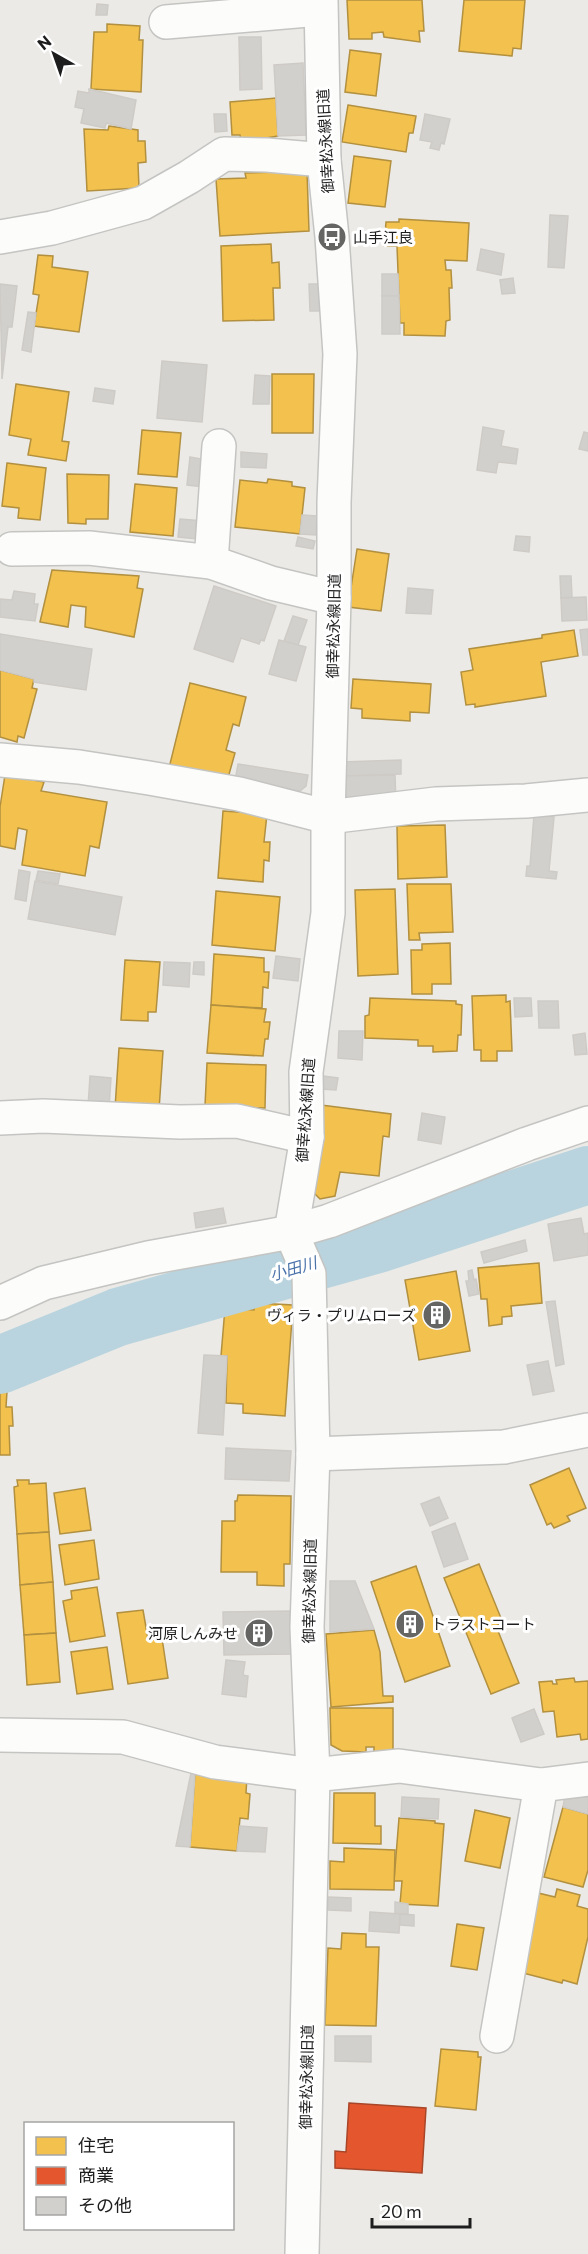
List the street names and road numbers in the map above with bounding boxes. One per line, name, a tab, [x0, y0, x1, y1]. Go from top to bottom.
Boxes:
street label: 御幸松永線旧道	[313, 88, 337, 194]
street label: 御幸松永線旧道	[323, 573, 343, 679]
street label: 御幸松永線旧道	[292, 1057, 318, 1163]
street label: 御幸松永線旧道	[299, 1538, 319, 1644]
street label: 御幸松永線旧道	[296, 2024, 316, 2130]

